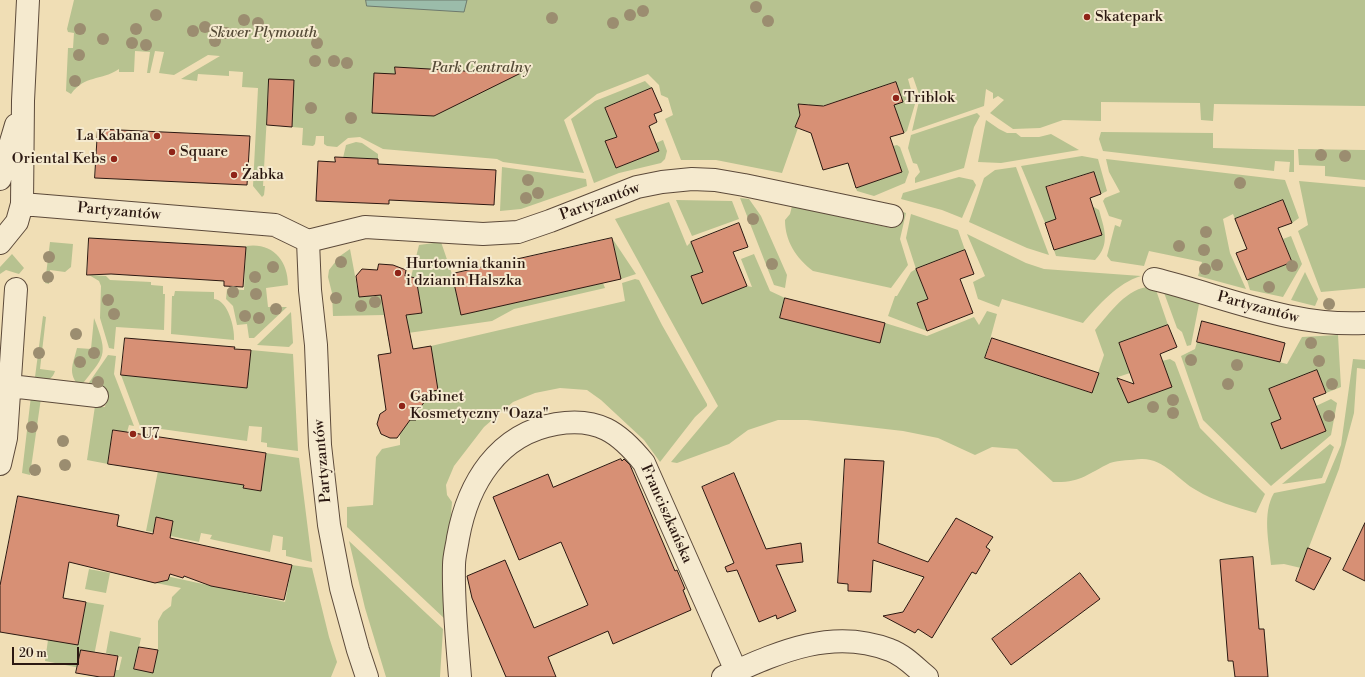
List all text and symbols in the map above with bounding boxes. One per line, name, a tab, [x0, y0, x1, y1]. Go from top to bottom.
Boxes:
place label: Skatepark	[1095, 8, 1163, 26]
marker: Skatepark	[1082, 12, 1092, 22]
park label: Skwer Plymouth	[209, 24, 317, 42]
park label: Park Centralny	[431, 59, 531, 77]
place label: Triblok	[904, 89, 955, 107]
marker: Triblok	[891, 93, 901, 103]
place label: La Kabana	[77, 127, 149, 145]
marker: La Kabana	[152, 131, 162, 141]
place label: Square	[180, 143, 228, 161]
marker: Square	[167, 147, 177, 157]
place label: Oriental Kebs	[12, 150, 106, 168]
marker: Oriental Kebs	[109, 154, 119, 164]
place label: Żabka	[242, 166, 284, 184]
marker: Żabka	[229, 170, 239, 180]
street label: Partyzantów	[557, 179, 643, 225]
street label: Partyzantów	[76, 199, 162, 225]
place label: Hurtownia tkanin i dzianin Halszka	[406, 255, 526, 290]
marker: Hurtownia tkanin i dzianin Halszka	[393, 268, 403, 278]
street label: Partyzantów	[1215, 288, 1301, 328]
place label: Gabinet Kosmetyczny "Oaza"	[410, 388, 549, 423]
marker: Gabinet Kosmetyczny "Oaza"	[397, 401, 407, 411]
street label: Partyzantów	[310, 418, 336, 504]
place label: U7	[141, 425, 160, 443]
marker: U7	[128, 429, 138, 439]
street label: Franciszkańska	[636, 462, 696, 566]
scale bar	[14, 639, 81, 665]
text: 20 m	[19, 646, 47, 661]

